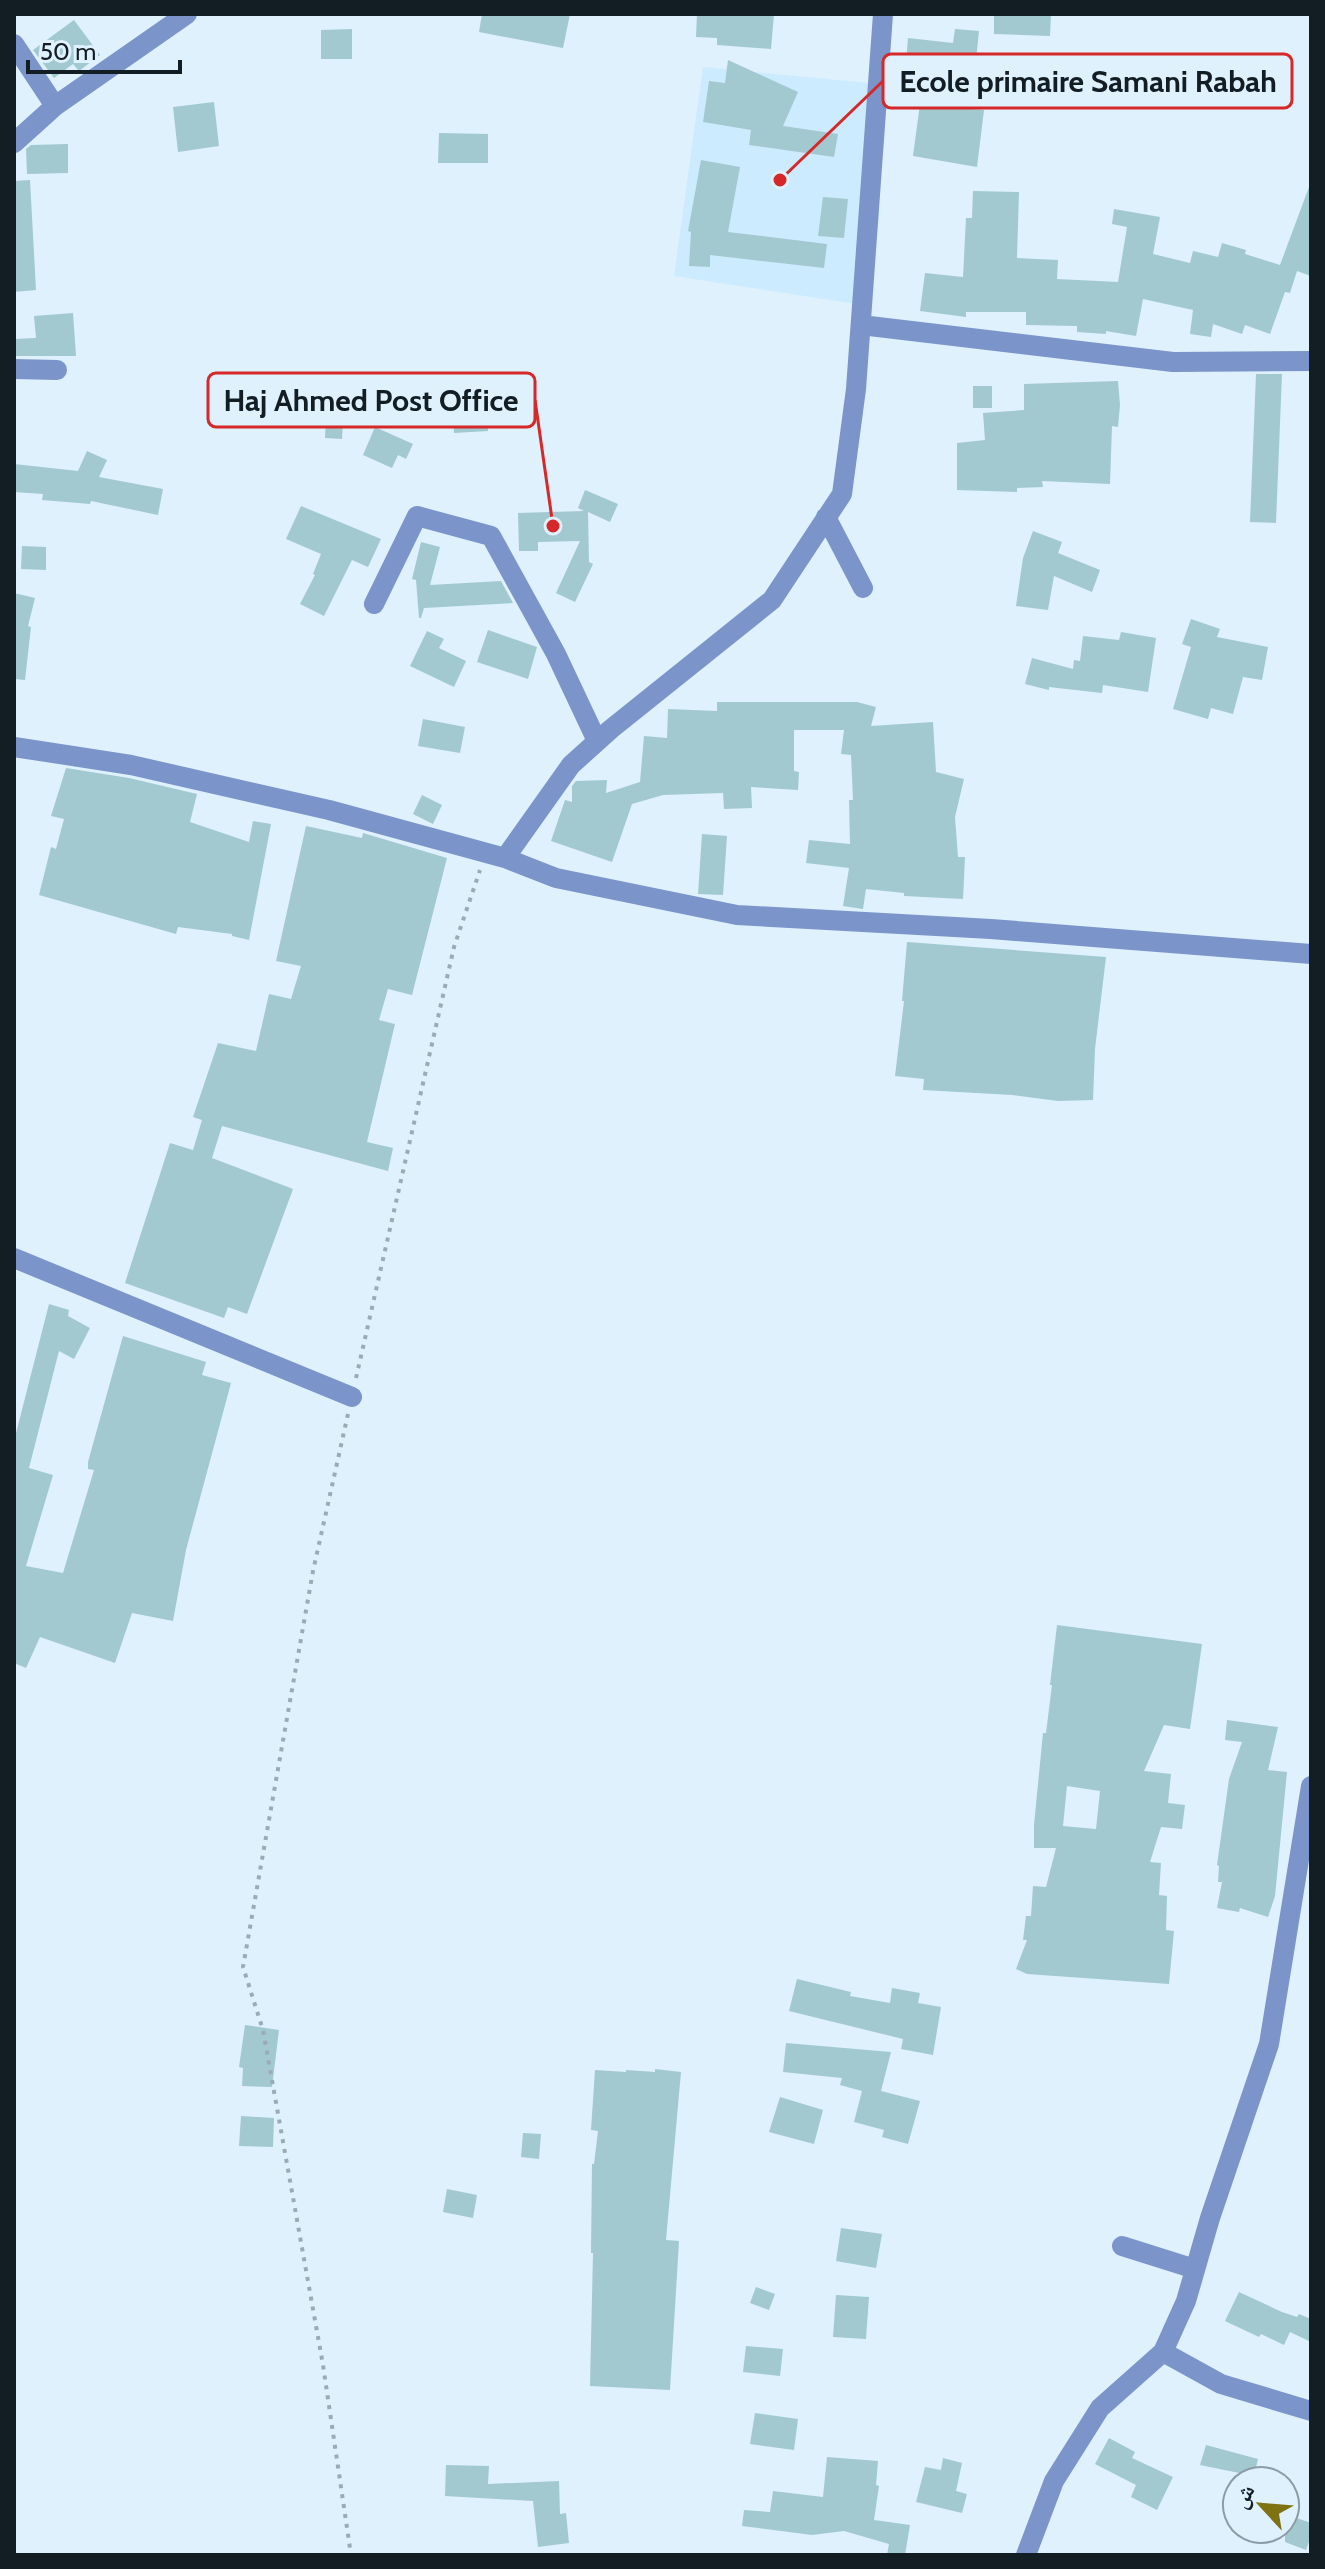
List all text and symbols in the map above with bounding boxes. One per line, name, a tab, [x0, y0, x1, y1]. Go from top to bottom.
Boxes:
scale bar	[28, 24, 180, 74]
text: 50 m	[40, 37, 96, 66]
callout: Ecole primaire Samani Rabah	[883, 54, 1292, 108]
text: Ecole primaire Samani Rabah	[899, 63, 1277, 100]
callout: Haj Ahmed Post Office	[208, 373, 535, 427]
text: Haj Ahmed Post Office	[223, 382, 519, 419]
north arrow	[1221, 2465, 1301, 2545]
text: ش	[1226, 2480, 1261, 2513]

